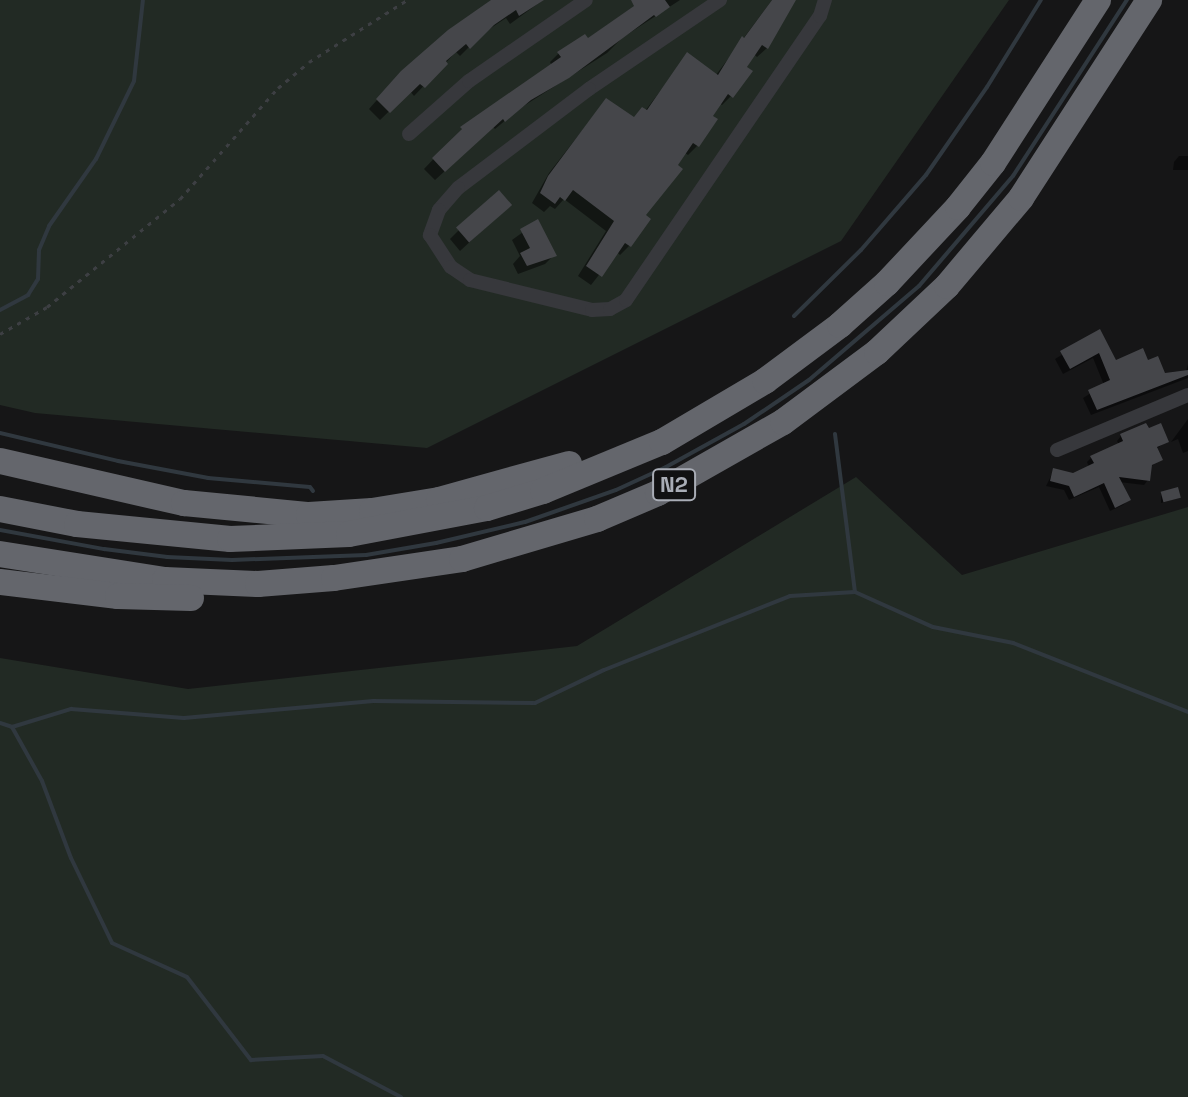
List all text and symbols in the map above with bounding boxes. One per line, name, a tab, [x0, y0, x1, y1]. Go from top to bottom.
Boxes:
road number: N2	[652, 467, 696, 503]

